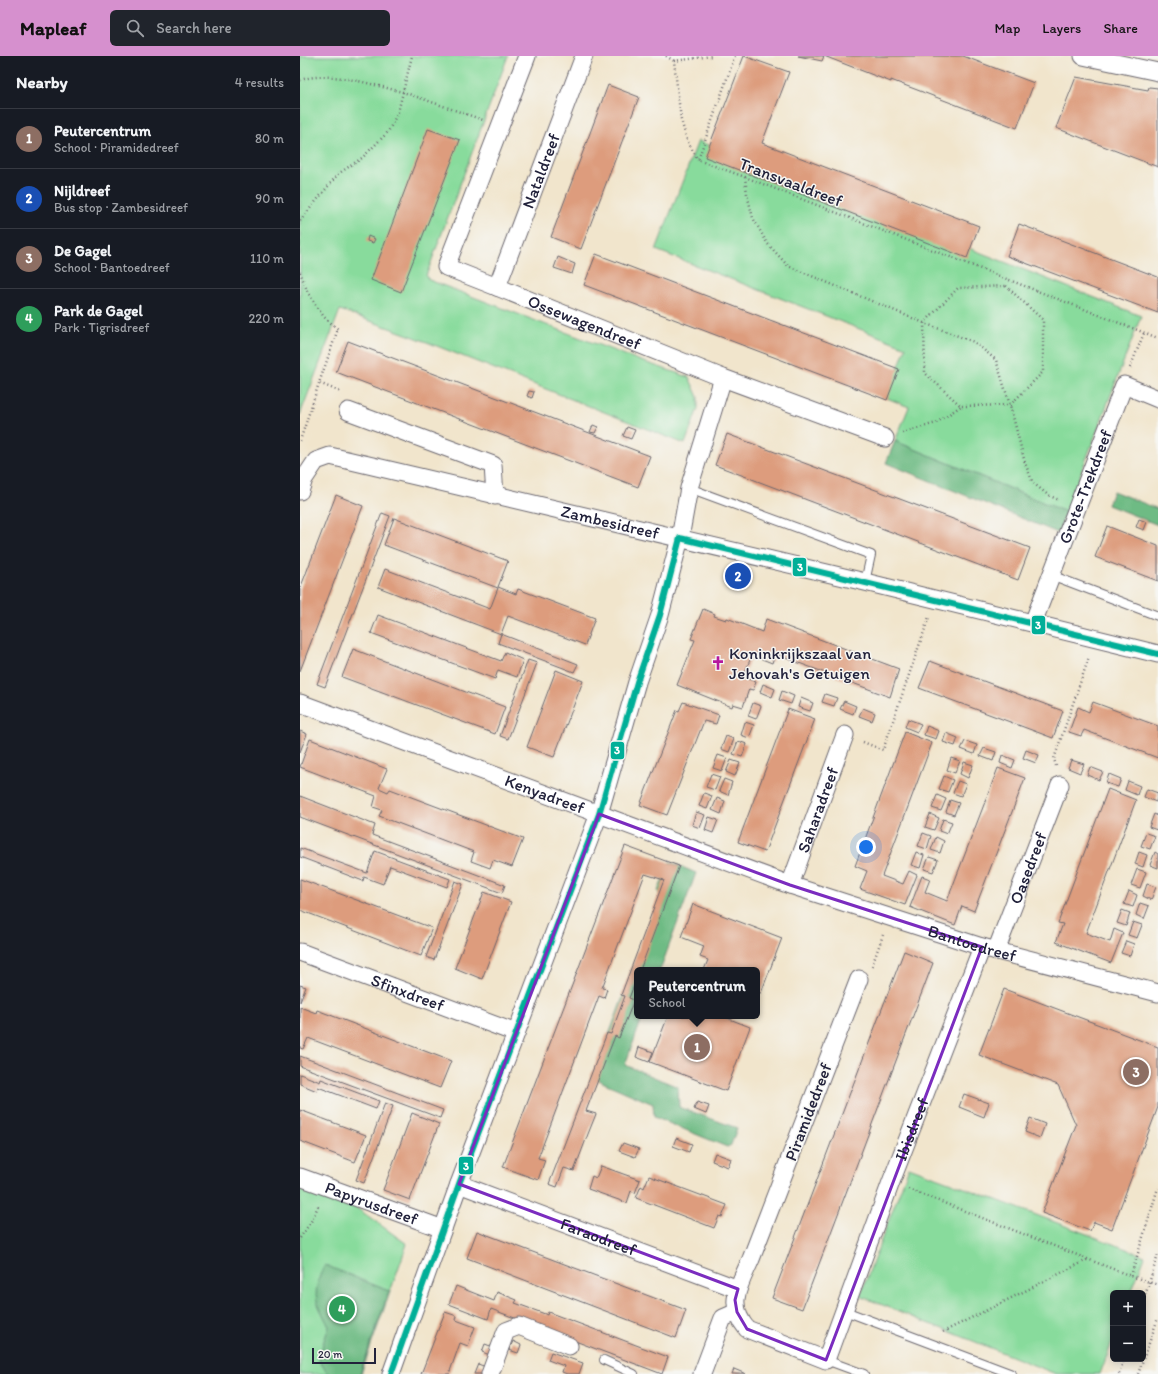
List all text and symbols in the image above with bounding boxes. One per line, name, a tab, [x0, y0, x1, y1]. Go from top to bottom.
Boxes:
search box	[110, 10, 390, 46]
text: Mapleaf	[20, 17, 86, 40]
icon: search	[124, 17, 146, 39]
text: Search here	[156, 19, 232, 37]
text: Map	[995, 20, 1020, 37]
text: Layers	[1042, 20, 1081, 37]
text: Share	[1103, 20, 1138, 37]
text: Nearby	[16, 72, 68, 92]
text: 4 results	[235, 75, 284, 90]
text: Peutercentrum	[54, 122, 151, 140]
street label: Nataldreef	[517, 130, 564, 211]
text: 1	[26, 131, 32, 146]
text: 80 m	[255, 131, 284, 146]
text: School · Piramidedreef	[54, 140, 179, 155]
street label: Transvaaldreef	[736, 153, 846, 211]
text: Nijldreef	[54, 182, 110, 200]
text: 2	[26, 191, 32, 206]
text: 90 m	[255, 191, 284, 206]
text: Bus stop · Zambesidreef	[54, 200, 188, 215]
text: De Gagel	[54, 242, 111, 260]
text: 3	[25, 251, 33, 266]
text: 110 m	[250, 251, 284, 266]
text: School · Bantoedreef	[54, 260, 170, 275]
street label: Ossewagendreef	[525, 290, 644, 354]
text: Park de Gagel	[54, 302, 143, 320]
text: 4	[25, 311, 33, 326]
text: 220 m	[248, 311, 284, 326]
text: Park · Tigrisdreef	[54, 320, 149, 335]
street label: Grote-Trekdreef	[1054, 426, 1116, 546]
street label: Zambesidreef	[559, 501, 662, 543]
line badge: 3	[792, 557, 807, 577]
pin: 2	[725, 561, 751, 591]
text: 3	[797, 561, 803, 574]
line badge: 3	[1031, 615, 1046, 635]
text: 3	[1035, 619, 1041, 632]
place label: Koninkrijkszaal van Jehovah's Getuigen	[729, 643, 871, 683]
church icon: Koninkrijkszaal van Jehovah's Getuigen	[710, 655, 726, 671]
line badge: 3	[610, 741, 625, 760]
text: 3	[614, 744, 620, 757]
street label: Saharadreef	[793, 764, 843, 855]
street label: Kenyadreef	[502, 770, 588, 818]
street label: Oasedreef	[1005, 829, 1051, 907]
your location	[856, 837, 876, 857]
street label: Bantoedreef	[926, 920, 1019, 966]
popup	[634, 967, 760, 1019]
street label: Sfinxdreef	[368, 970, 448, 1015]
text: Peutercentrum	[648, 977, 746, 995]
text: School	[648, 995, 685, 1010]
pin: 1	[684, 1032, 710, 1062]
pin: 3	[1123, 1057, 1149, 1087]
street label: Piramidedreef	[780, 1060, 836, 1164]
street label: Ibisdreef	[890, 1094, 933, 1163]
line badge: 3	[458, 1156, 474, 1175]
text: 3	[463, 1160, 469, 1173]
street label: Papyrusdreef	[322, 1177, 421, 1229]
street label: Faraodreef	[558, 1213, 640, 1260]
map controls	[1110, 1290, 1146, 1362]
button: +	[1110, 1290, 1146, 1326]
pin: 4	[329, 1294, 355, 1324]
button: −	[1110, 1326, 1146, 1362]
scale bar	[312, 1346, 376, 1365]
text: 20 m	[318, 1348, 342, 1361]

